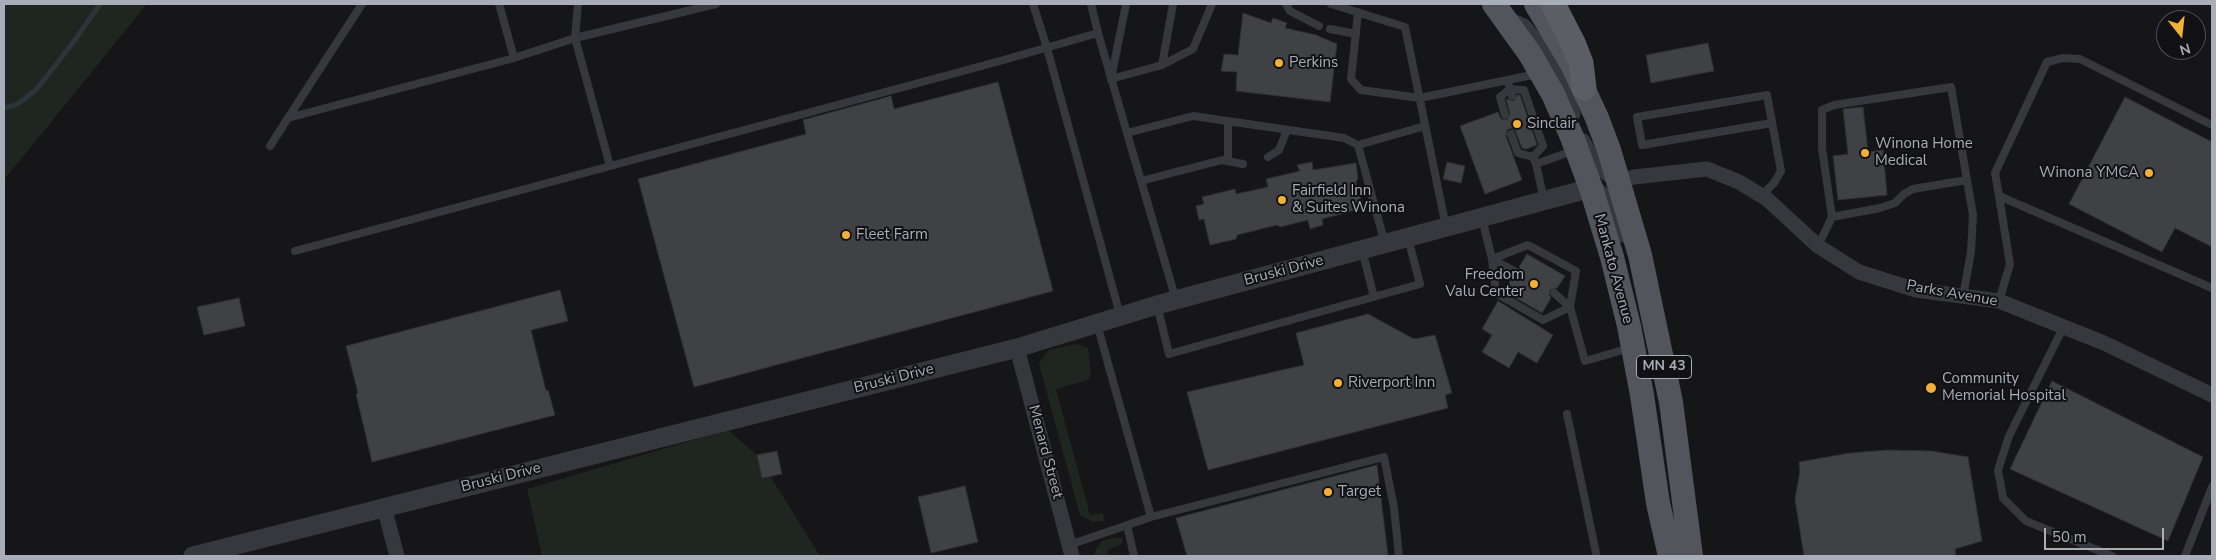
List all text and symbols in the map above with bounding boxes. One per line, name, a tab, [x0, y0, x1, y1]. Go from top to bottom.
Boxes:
north arrow	[2156, 10, 2206, 60]
text: N	[2177, 38, 2193, 60]
place label: Perkins	[1289, 54, 1338, 72]
marker: Perkins	[1273, 57, 1285, 69]
place label: Sinclair	[1527, 115, 1576, 133]
marker: Sinclair	[1511, 118, 1523, 130]
place label: Winona Home Medical	[1875, 135, 1973, 170]
marker: Winona Home Medical	[1859, 147, 1871, 159]
place label: Winona YMCA	[2039, 164, 2139, 182]
marker: Winona YMCA	[2143, 167, 2155, 179]
place label: Fairfield Inn & Suites Winona	[1292, 182, 1405, 217]
marker: Fairfield Inn & Suites Winona	[1276, 194, 1288, 206]
street label: Mankato Avenue	[1590, 212, 1636, 326]
place label: Fleet Farm	[856, 226, 928, 244]
marker: Fleet Farm	[840, 229, 852, 241]
street label: Bruski Drive	[1242, 252, 1326, 290]
place label: Freedom Valu Center	[1445, 266, 1524, 301]
street label: Parks Avenue	[1905, 277, 1999, 311]
marker: Freedom Valu Center	[1528, 278, 1540, 290]
road number: MN 43	[1636, 356, 1692, 378]
street label: Bruski Drive	[852, 360, 936, 398]
place label: Community Memorial Hospital	[1942, 370, 2066, 405]
place label: Riverport Inn	[1348, 374, 1435, 392]
marker: Riverport Inn	[1332, 377, 1344, 389]
marker: Community Memorial Hospital	[1924, 381, 1938, 395]
street label: Menard Street	[1024, 403, 1066, 501]
street label: Bruski Drive	[459, 459, 543, 497]
place label: Target	[1338, 483, 1381, 501]
marker: Target	[1322, 486, 1334, 498]
scale bar	[2046, 518, 2166, 550]
text: 50 m	[2052, 527, 2087, 547]

